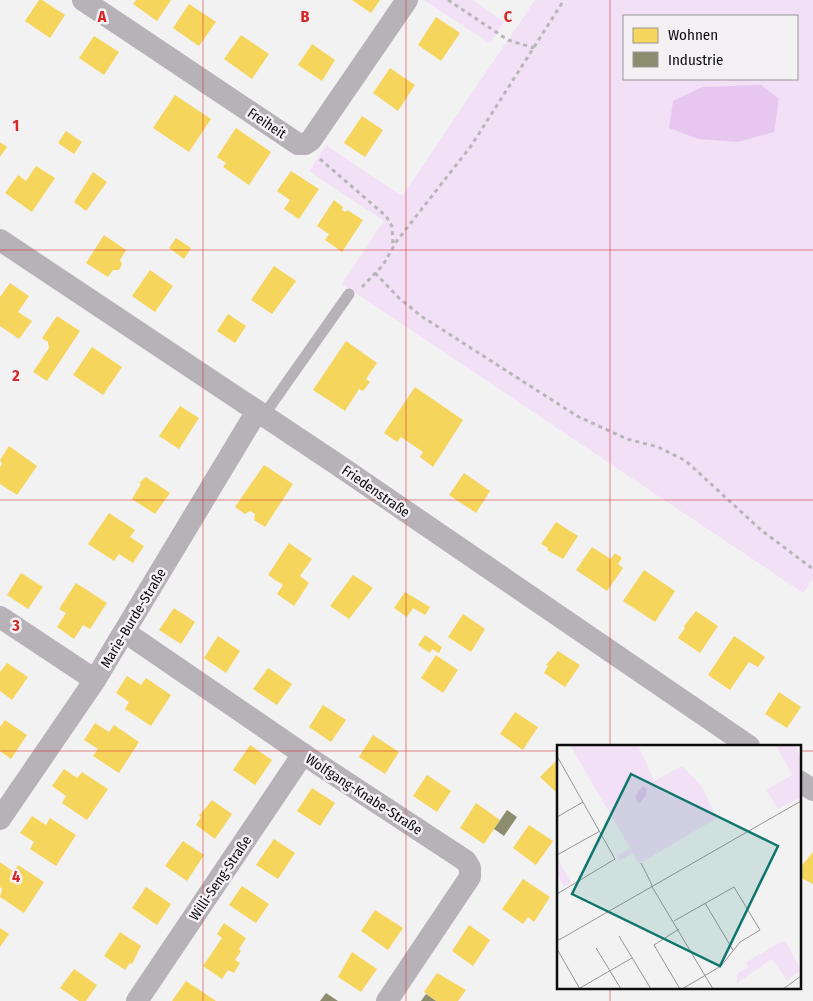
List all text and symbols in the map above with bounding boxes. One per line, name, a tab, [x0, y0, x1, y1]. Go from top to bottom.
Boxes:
text: A	[97, 7, 107, 26]
text: B	[301, 7, 310, 26]
text: C	[504, 7, 513, 26]
legend	[623, 15, 798, 80]
text: Wohnen	[668, 26, 718, 44]
text: Industrie	[668, 51, 723, 69]
street label: Freiheit	[244, 104, 290, 143]
text: 1	[13, 116, 19, 135]
text: 2	[11, 366, 20, 385]
street label: Friedenstraße	[338, 462, 413, 521]
street label: Marie-Burde-Straße	[97, 565, 170, 671]
text: 3	[11, 616, 20, 635]
inset map	[557, 745, 800, 988]
street label: Wolfgang-Knabe-Straße	[302, 750, 425, 839]
street label: Willi-Seng-Straße	[186, 832, 255, 924]
text: 4	[12, 867, 20, 886]

